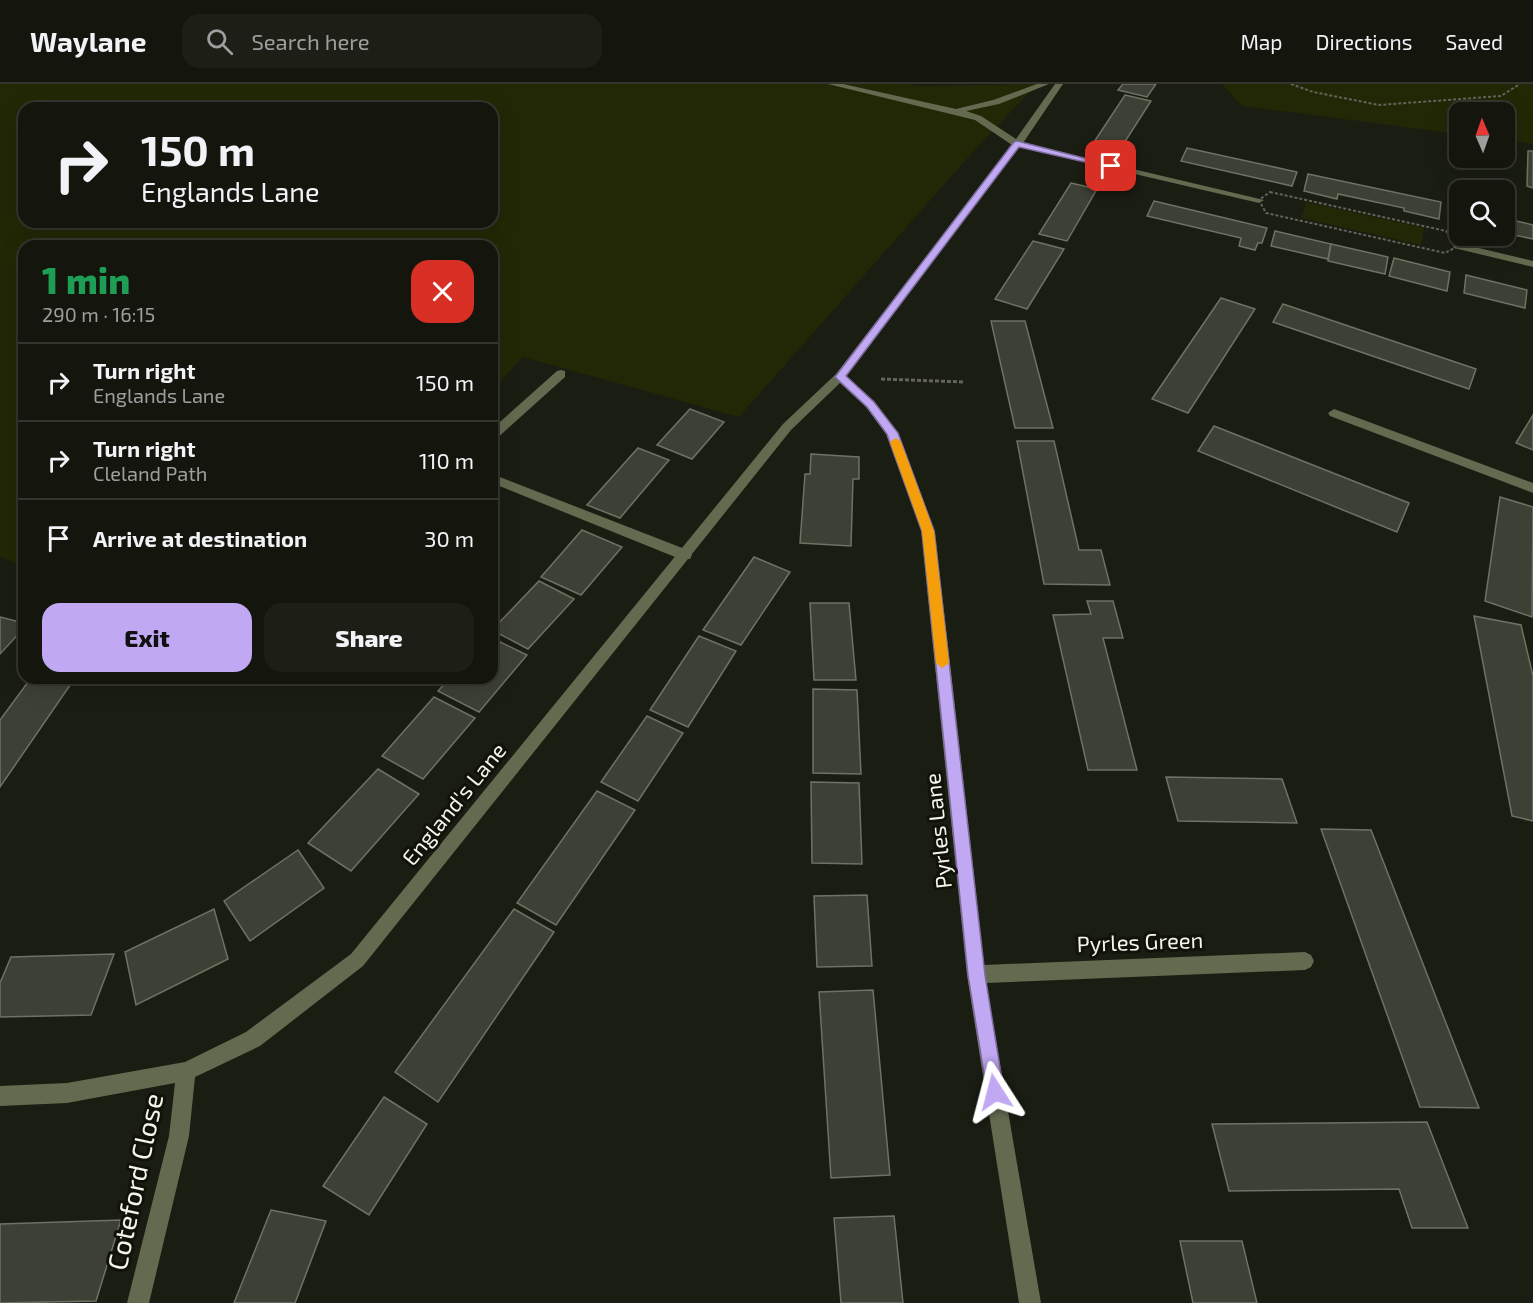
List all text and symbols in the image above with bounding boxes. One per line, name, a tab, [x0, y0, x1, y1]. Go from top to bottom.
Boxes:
search box	[182, 14, 602, 68]
text: Waylane	[30, 24, 146, 58]
icon: search	[203, 25, 236, 58]
text: Search here	[251, 28, 370, 54]
text: Map	[1240, 29, 1283, 54]
text: Directions	[1316, 29, 1412, 54]
text: Saved	[1445, 29, 1503, 54]
north arrow	[1449, 102, 1515, 168]
map controls	[1449, 102, 1515, 246]
text: 150 m	[141, 124, 255, 174]
icon: right	[42, 126, 120, 204]
pin	[1085, 140, 1136, 191]
icon: arrive	[1094, 149, 1127, 182]
text: Englands Lane	[141, 175, 320, 207]
button: search	[1449, 180, 1515, 246]
text: 1 min	[42, 258, 130, 301]
button: close	[411, 260, 474, 323]
text: 290 m · 16:15	[42, 302, 155, 326]
text: Turn right	[93, 357, 195, 383]
icon: right	[42, 366, 75, 399]
text: 150 m	[416, 369, 474, 395]
text: Englands Lane	[93, 383, 225, 407]
text: Turn right	[93, 435, 195, 461]
icon: right	[42, 444, 75, 477]
text: 110 m	[419, 447, 474, 473]
text: Cleland Path	[93, 461, 207, 485]
icon: arrive	[42, 522, 75, 555]
text: Arrive at destination	[93, 525, 307, 551]
text: 30 m	[424, 525, 474, 551]
button: Exit	[42, 603, 252, 672]
button: Share	[264, 603, 474, 672]
street label: England's Lane	[396, 737, 511, 870]
street label: Pyrles Lane	[918, 772, 956, 890]
street label: Pyrles Green	[1076, 926, 1204, 956]
position arrow	[963, 1060, 1027, 1124]
street label: Coteford Close	[100, 1090, 168, 1273]

